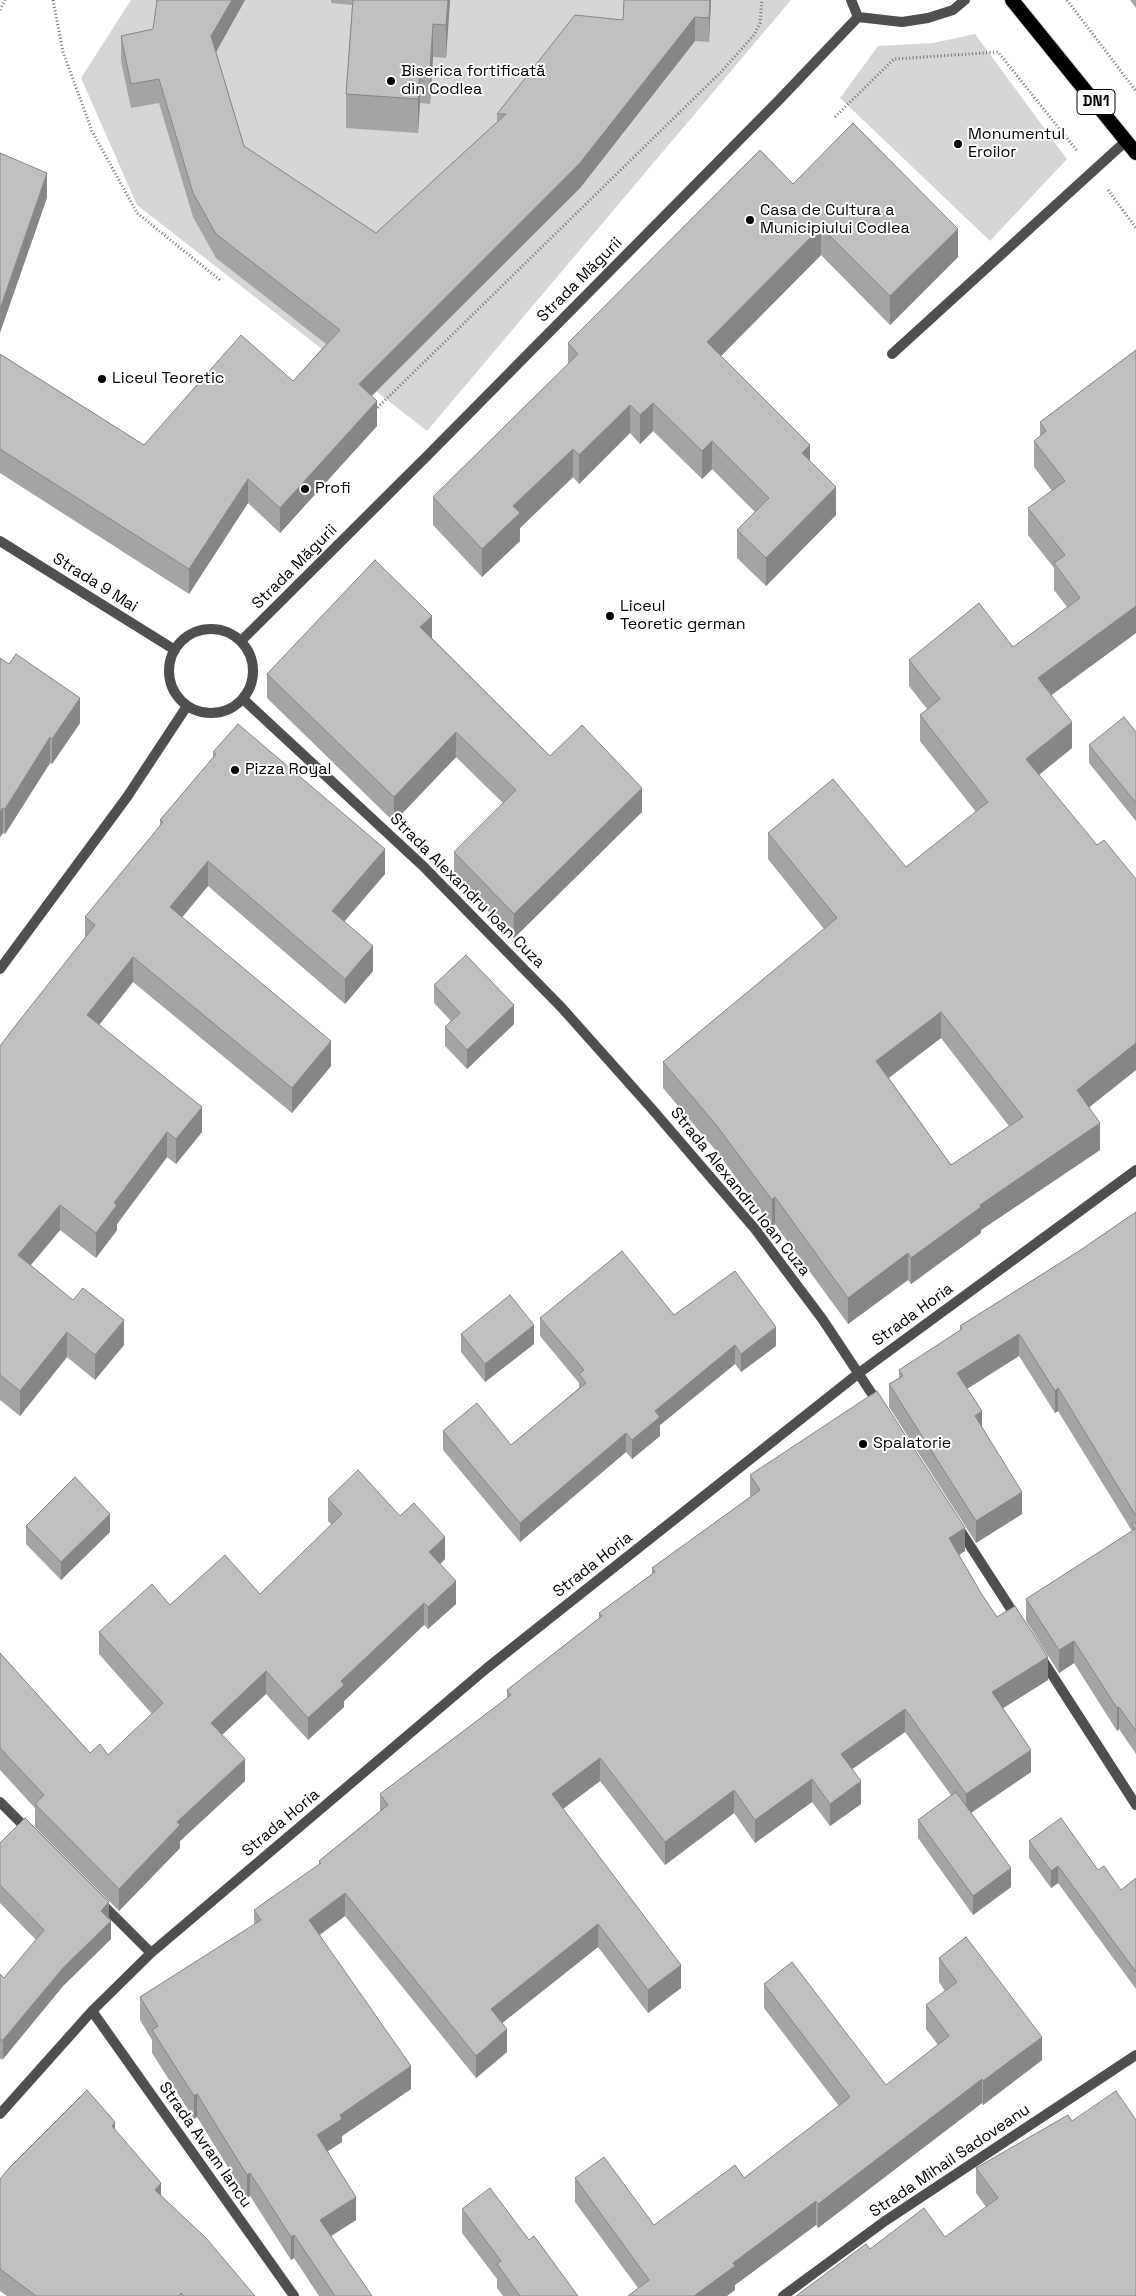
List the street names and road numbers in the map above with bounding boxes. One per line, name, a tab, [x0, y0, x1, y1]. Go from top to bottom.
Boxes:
road number: DN1	[1077, 90, 1115, 114]
street label: Strada Măgurii	[534, 234, 626, 326]
street label: Strada Măgurii	[249, 521, 341, 613]
street label: Strada 9 Mai	[49, 549, 141, 617]
street label: Strada Alexandru Ioan Cuza	[385, 809, 549, 973]
street label: Strada Alexandru Ioan Cuza	[666, 1104, 814, 1280]
street label: Strada Horia	[869, 1279, 957, 1351]
street label: Strada Horia	[550, 1528, 636, 1602]
street label: Strada Horia	[238, 1785, 324, 1861]
street label: Strada Avram Iancu	[154, 2078, 256, 2212]
street label: Strada Mihail Sadoveanu	[866, 2100, 1034, 2222]

